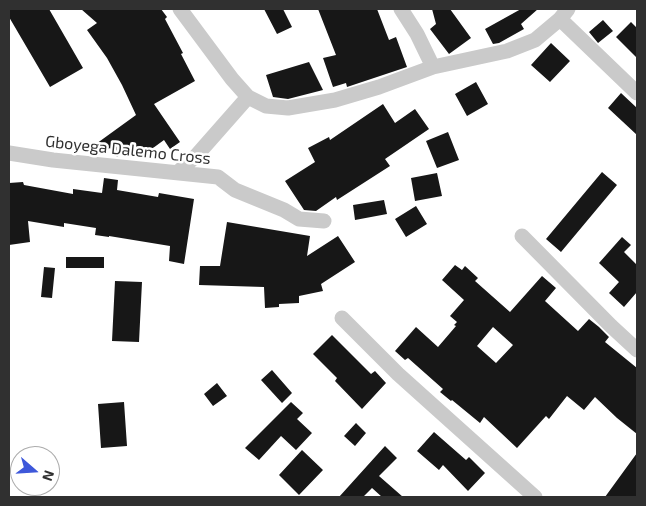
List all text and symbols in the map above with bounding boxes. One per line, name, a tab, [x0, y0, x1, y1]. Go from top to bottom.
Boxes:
street label: Gboyega Dalemo Cross	[44, 132, 212, 168]
north arrow	[10, 446, 60, 496]
text: N	[39, 468, 58, 483]

